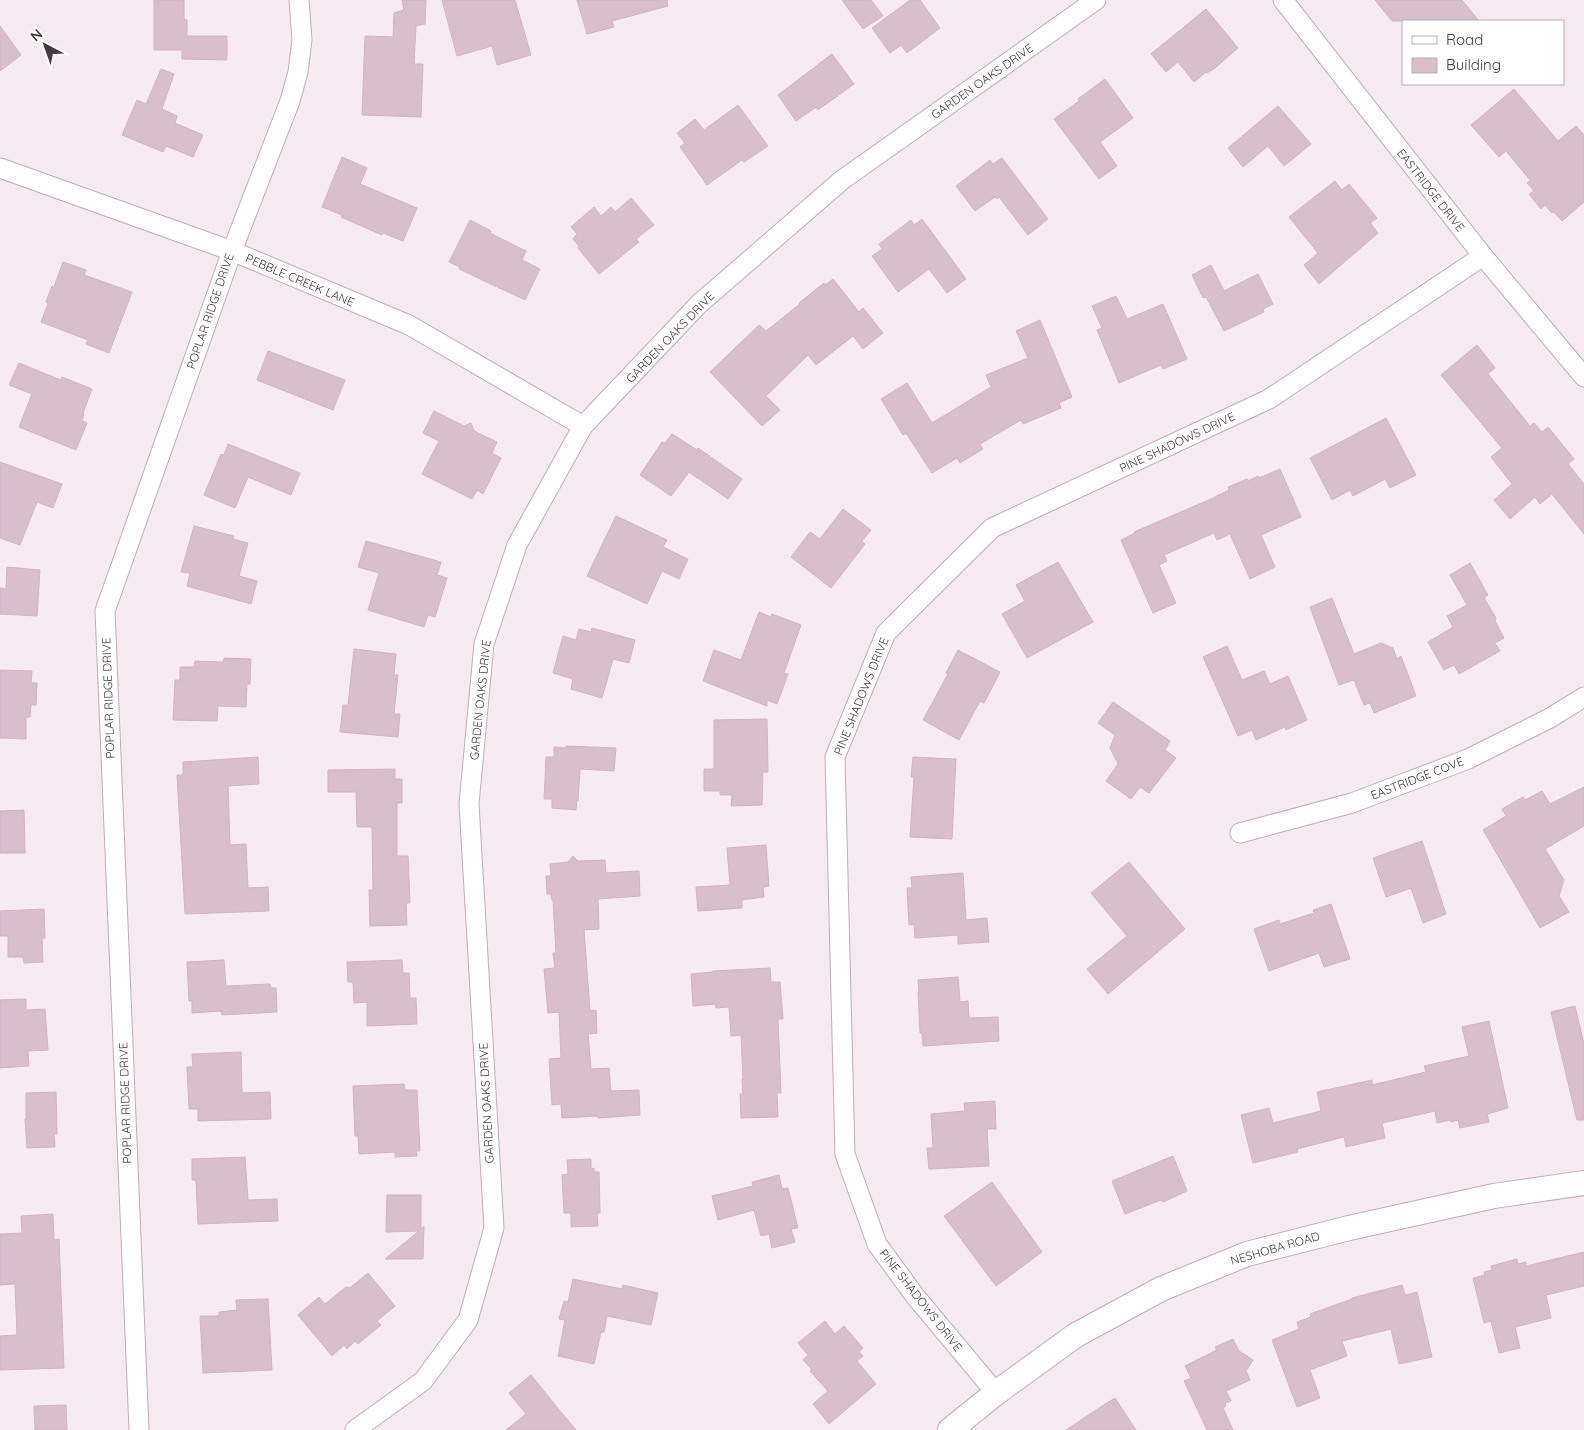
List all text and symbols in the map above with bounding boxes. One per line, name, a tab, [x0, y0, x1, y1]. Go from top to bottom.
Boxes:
north arrow	[20, 20, 70, 70]
legend	[1402, 20, 1564, 85]
text: N	[27, 25, 46, 45]
text: Road	[1446, 30, 1483, 49]
street label: GARDEN OAKS DRIVE	[928, 40, 1036, 122]
text: Building	[1446, 55, 1501, 74]
street label: EASTRIDGE DRIVE	[1394, 146, 1468, 235]
street label: PEBBLE CREEK LANE	[243, 250, 357, 310]
street label: POPLAR RIDGE DRIVE	[183, 251, 237, 371]
street label: GARDEN OAKS DRIVE	[623, 288, 718, 386]
street label: PINE SHADOWS DRIVE	[1117, 409, 1237, 475]
street label: PINE SHADOWS DRIVE	[830, 635, 892, 757]
street label: POPLAR RIDGE DRIVE	[98, 637, 118, 759]
street label: GARDEN OAKS DRIVE	[466, 639, 494, 761]
street label: EASTRIDGE COVE	[1368, 753, 1466, 803]
street label: POPLAR RIDGE DRIVE	[115, 1042, 135, 1164]
street label: GARDEN OAKS DRIVE	[475, 1042, 497, 1164]
street label: NESHOBA ROAD	[1229, 1228, 1322, 1268]
street label: PINE SHADOWS DRIVE	[876, 1246, 966, 1354]

